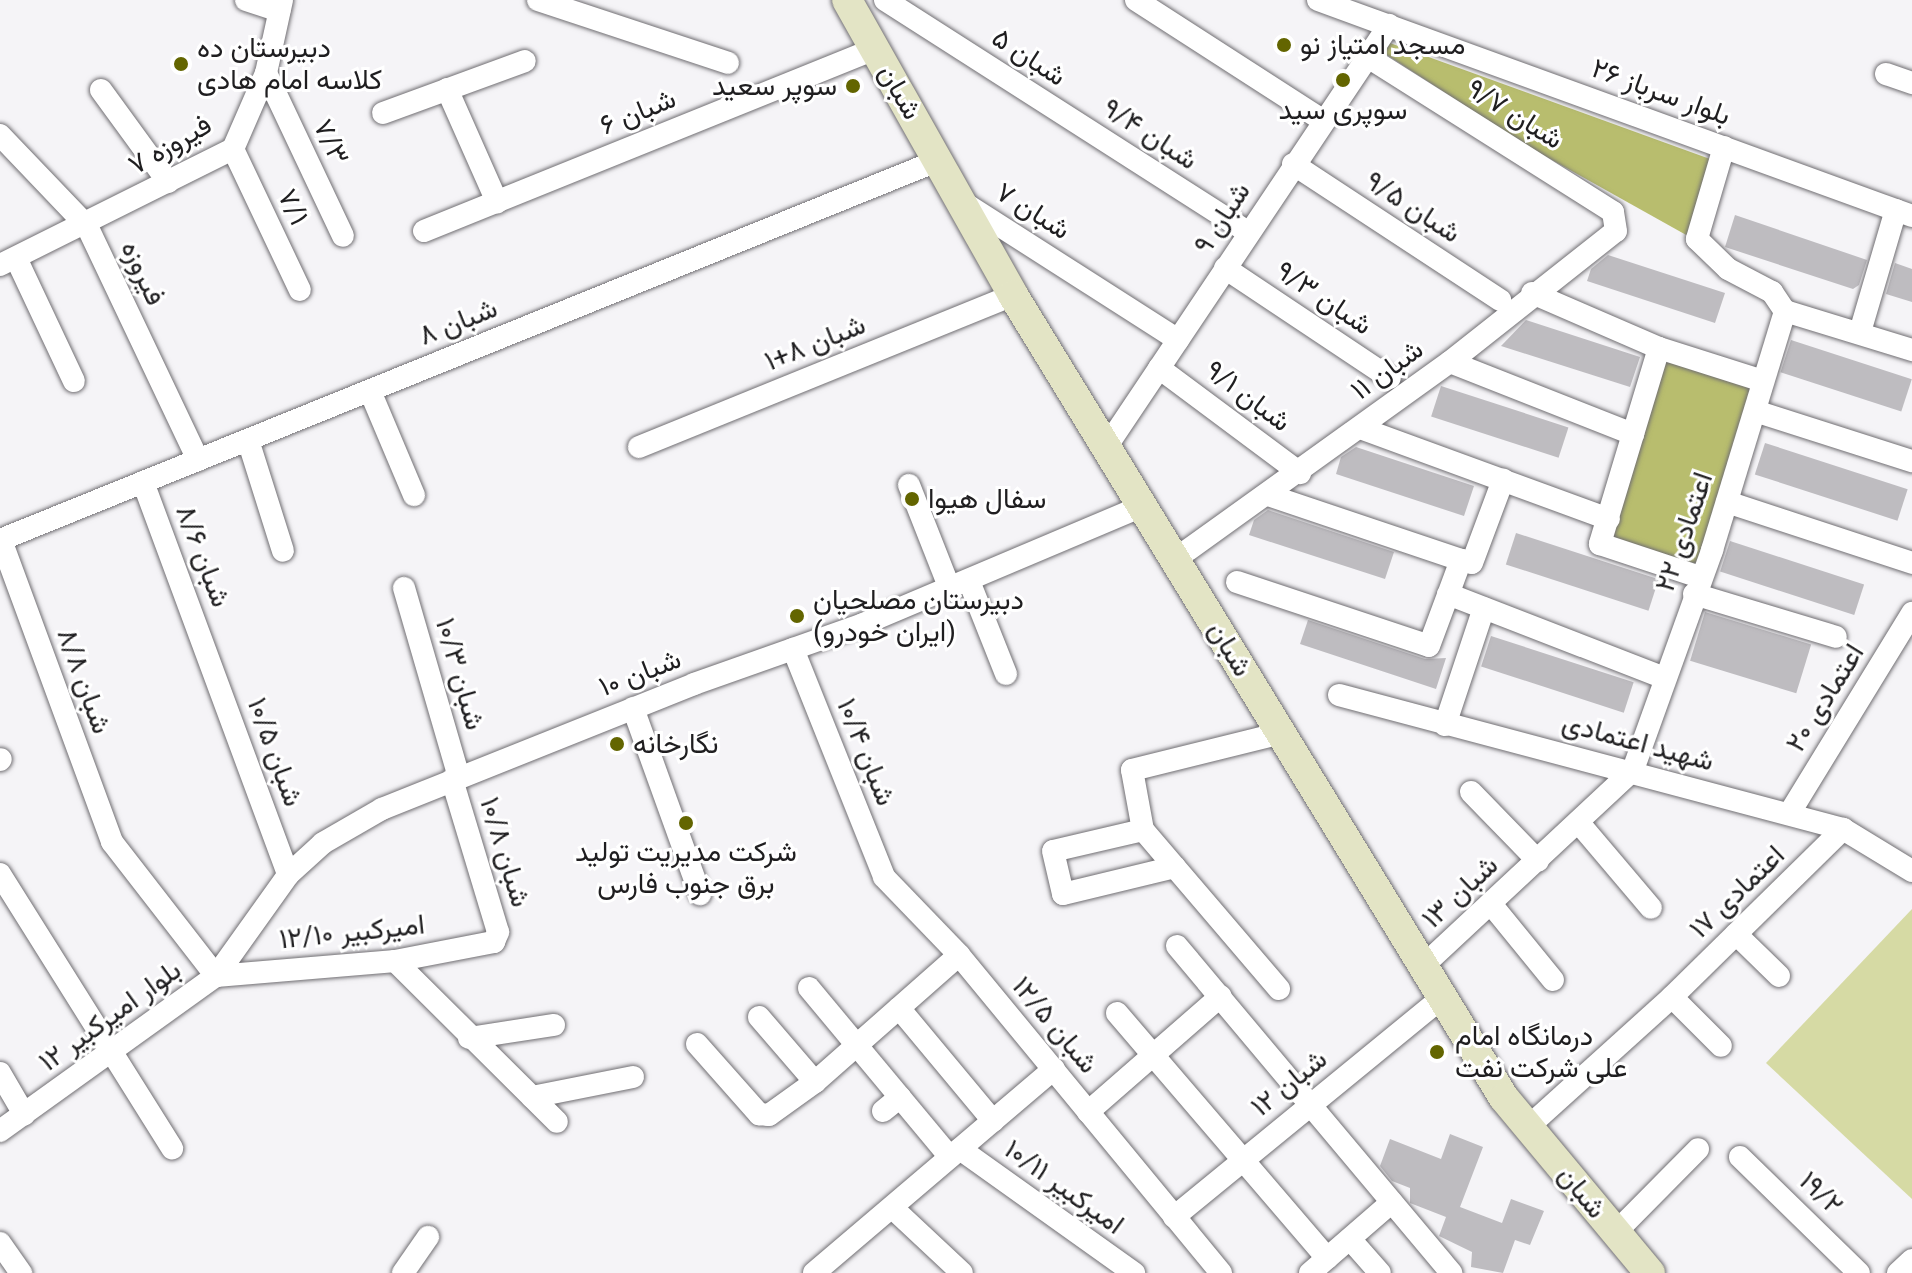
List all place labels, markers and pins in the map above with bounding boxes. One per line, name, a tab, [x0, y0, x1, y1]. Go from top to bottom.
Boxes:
place label: مسجد امتیاز نو	[1300, 28, 1465, 62]
place label: دبیرستان ده کلاسه امام هادی	[197, 31, 382, 97]
marker: مسجد امتیاز نو	[1275, 36, 1293, 54]
marker: دبیرستان ده کلاسه امام هادی	[172, 55, 190, 73]
place label: سوپر سعید	[712, 69, 837, 103]
marker: سوپری سید	[1334, 71, 1352, 89]
marker: سوپر سعید	[844, 77, 862, 95]
place label: سوپری سید	[1279, 93, 1407, 127]
place label: سفال هیوا	[928, 482, 1046, 516]
marker: سفال هیوا	[903, 490, 921, 508]
place label: دبیرستان مصلحیان (ایران خودرو)	[813, 583, 1024, 649]
marker: دبیرستان مصلحیان (ایران خودرو)	[788, 607, 806, 625]
place label: نگارخانه	[633, 727, 719, 761]
marker: نگارخانه	[608, 735, 626, 753]
marker: شرکت مدیریت تولید برق جنوب فارس	[677, 814, 695, 832]
place label: شرکت مدیریت تولید برق جنوب فارس	[575, 835, 797, 901]
place label: درمانگاه امام علی شرکت نفت	[1455, 1019, 1627, 1085]
marker: درمانگاه امام علی شرکت نفت	[1426, 1041, 1448, 1063]

